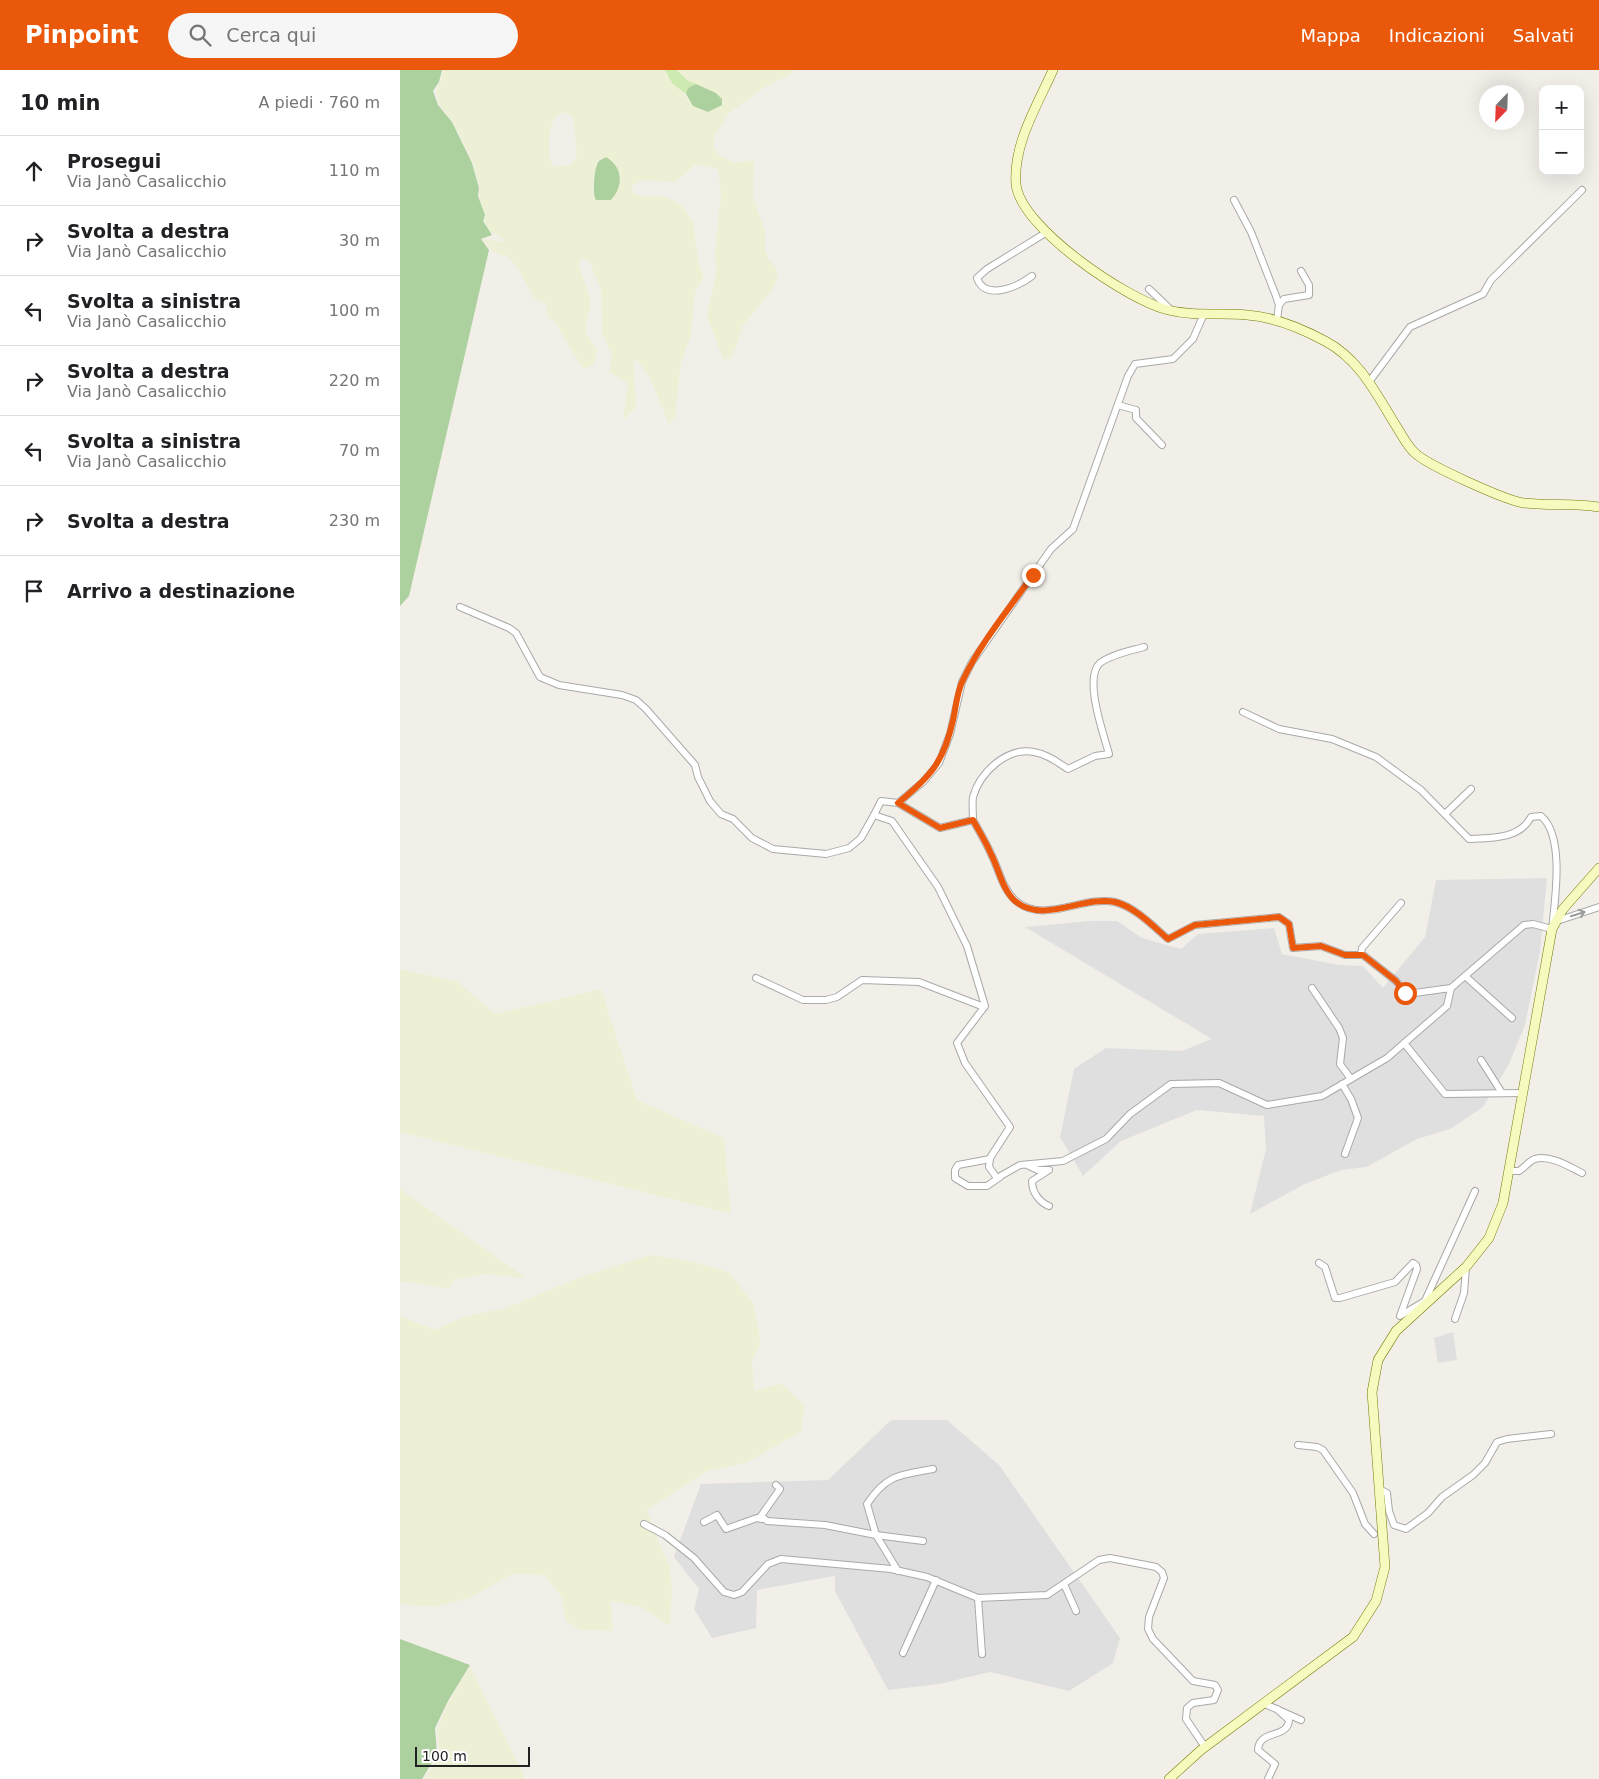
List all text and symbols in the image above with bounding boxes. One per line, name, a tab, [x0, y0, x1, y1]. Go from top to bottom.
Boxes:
search box	[168, 13, 518, 58]
text: Pinpoint	[25, 21, 138, 49]
icon: search	[186, 21, 214, 49]
text: Cerca qui	[226, 24, 316, 46]
text: Mappa	[1300, 25, 1361, 46]
text: Indicazioni	[1389, 25, 1485, 46]
text: Salvati	[1513, 25, 1574, 46]
north arrow	[1479, 85, 1524, 130]
map controls	[1539, 85, 1584, 175]
button: +	[1539, 85, 1584, 130]
text: 10 min	[20, 91, 101, 115]
text: A piedi · 760 m	[258, 93, 380, 112]
button: −	[1539, 130, 1584, 175]
text: Prosegui	[67, 150, 161, 172]
icon: ahead	[20, 157, 48, 185]
text: 110 m	[329, 161, 380, 180]
text: Via Janò Casalicchio	[67, 172, 226, 191]
text: Svolta a destra	[67, 220, 230, 242]
icon: right	[20, 227, 48, 255]
text: 30 m	[339, 231, 380, 250]
text: Via Janò Casalicchio	[67, 242, 226, 261]
text: Svolta a sinistra	[67, 290, 241, 312]
icon: left	[20, 297, 48, 325]
text: 100 m	[329, 301, 380, 320]
text: Via Janò Casalicchio	[67, 312, 226, 331]
text: Svolta a destra	[67, 360, 230, 382]
icon: right	[20, 367, 48, 395]
text: 220 m	[329, 371, 380, 390]
text: Via Janò Casalicchio	[67, 382, 226, 401]
text: Svolta a sinistra	[67, 430, 241, 452]
icon: left	[20, 437, 48, 465]
text: 70 m	[339, 441, 380, 460]
text: Via Janò Casalicchio	[67, 452, 226, 471]
icon: right	[20, 507, 48, 535]
text: Svolta a destra	[67, 510, 230, 532]
text: 230 m	[329, 511, 380, 530]
route end	[1022, 564, 1045, 587]
icon: arrive	[20, 577, 48, 605]
text: Arrivo a destinazione	[67, 580, 295, 602]
one-way arrow	[1570, 909, 1586, 919]
route start	[1394, 982, 1417, 1005]
scale bar	[415, 1744, 530, 1767]
text: 100 m	[422, 1748, 467, 1764]

